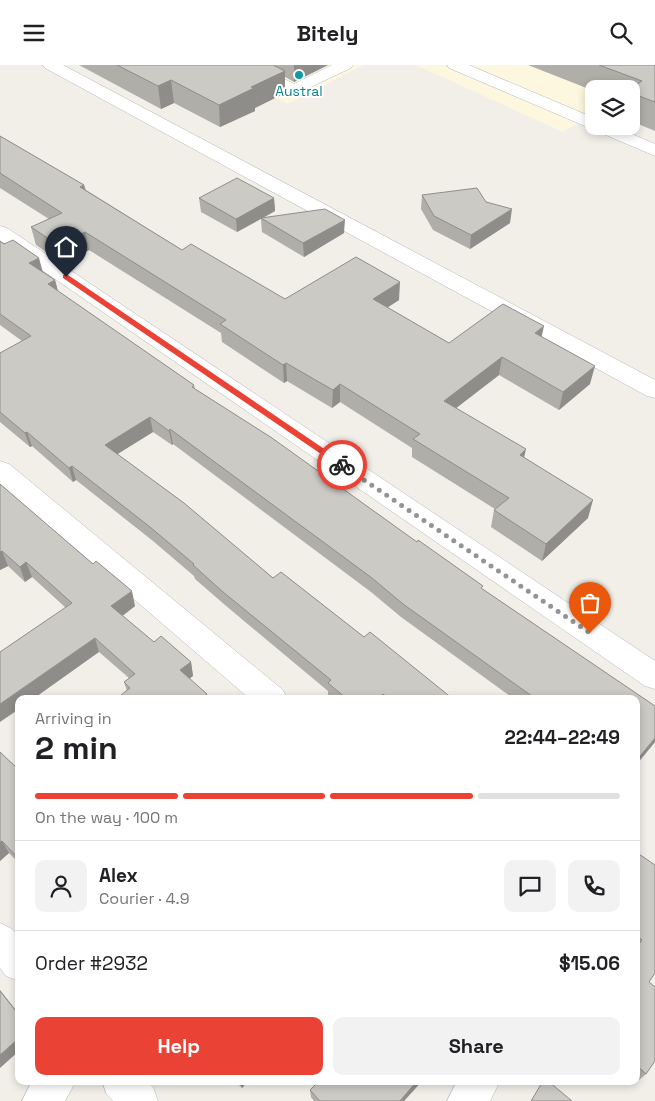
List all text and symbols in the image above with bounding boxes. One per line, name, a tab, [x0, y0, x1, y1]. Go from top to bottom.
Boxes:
icon: menu	[20, 19, 48, 47]
text: Bitely	[296, 19, 359, 47]
icon: search	[607, 19, 635, 47]
marker: Austral	[293, 69, 305, 81]
map controls	[585, 80, 640, 135]
button: layers	[585, 80, 640, 135]
place label: Austral	[275, 82, 323, 100]
pin	[45, 226, 87, 277]
icon: home	[52, 233, 80, 261]
courier	[317, 440, 367, 490]
icon: bike	[328, 451, 356, 479]
pin	[569, 582, 611, 633]
icon: bag	[576, 589, 604, 617]
text: Arriving in	[35, 708, 112, 729]
text: 22:44–22:49	[504, 725, 620, 750]
text: 2 min	[35, 728, 118, 768]
text: On the way · 100 m	[35, 807, 178, 828]
button: person	[35, 860, 87, 912]
button: chat	[504, 860, 556, 912]
button: phone	[568, 860, 620, 912]
text: Alex	[99, 863, 138, 888]
text: Courier · 4.9	[99, 888, 189, 909]
text: Order #2932	[35, 951, 148, 976]
text: $15.06	[559, 951, 620, 976]
button: Help	[35, 1017, 323, 1075]
button: Share	[333, 1017, 620, 1075]

